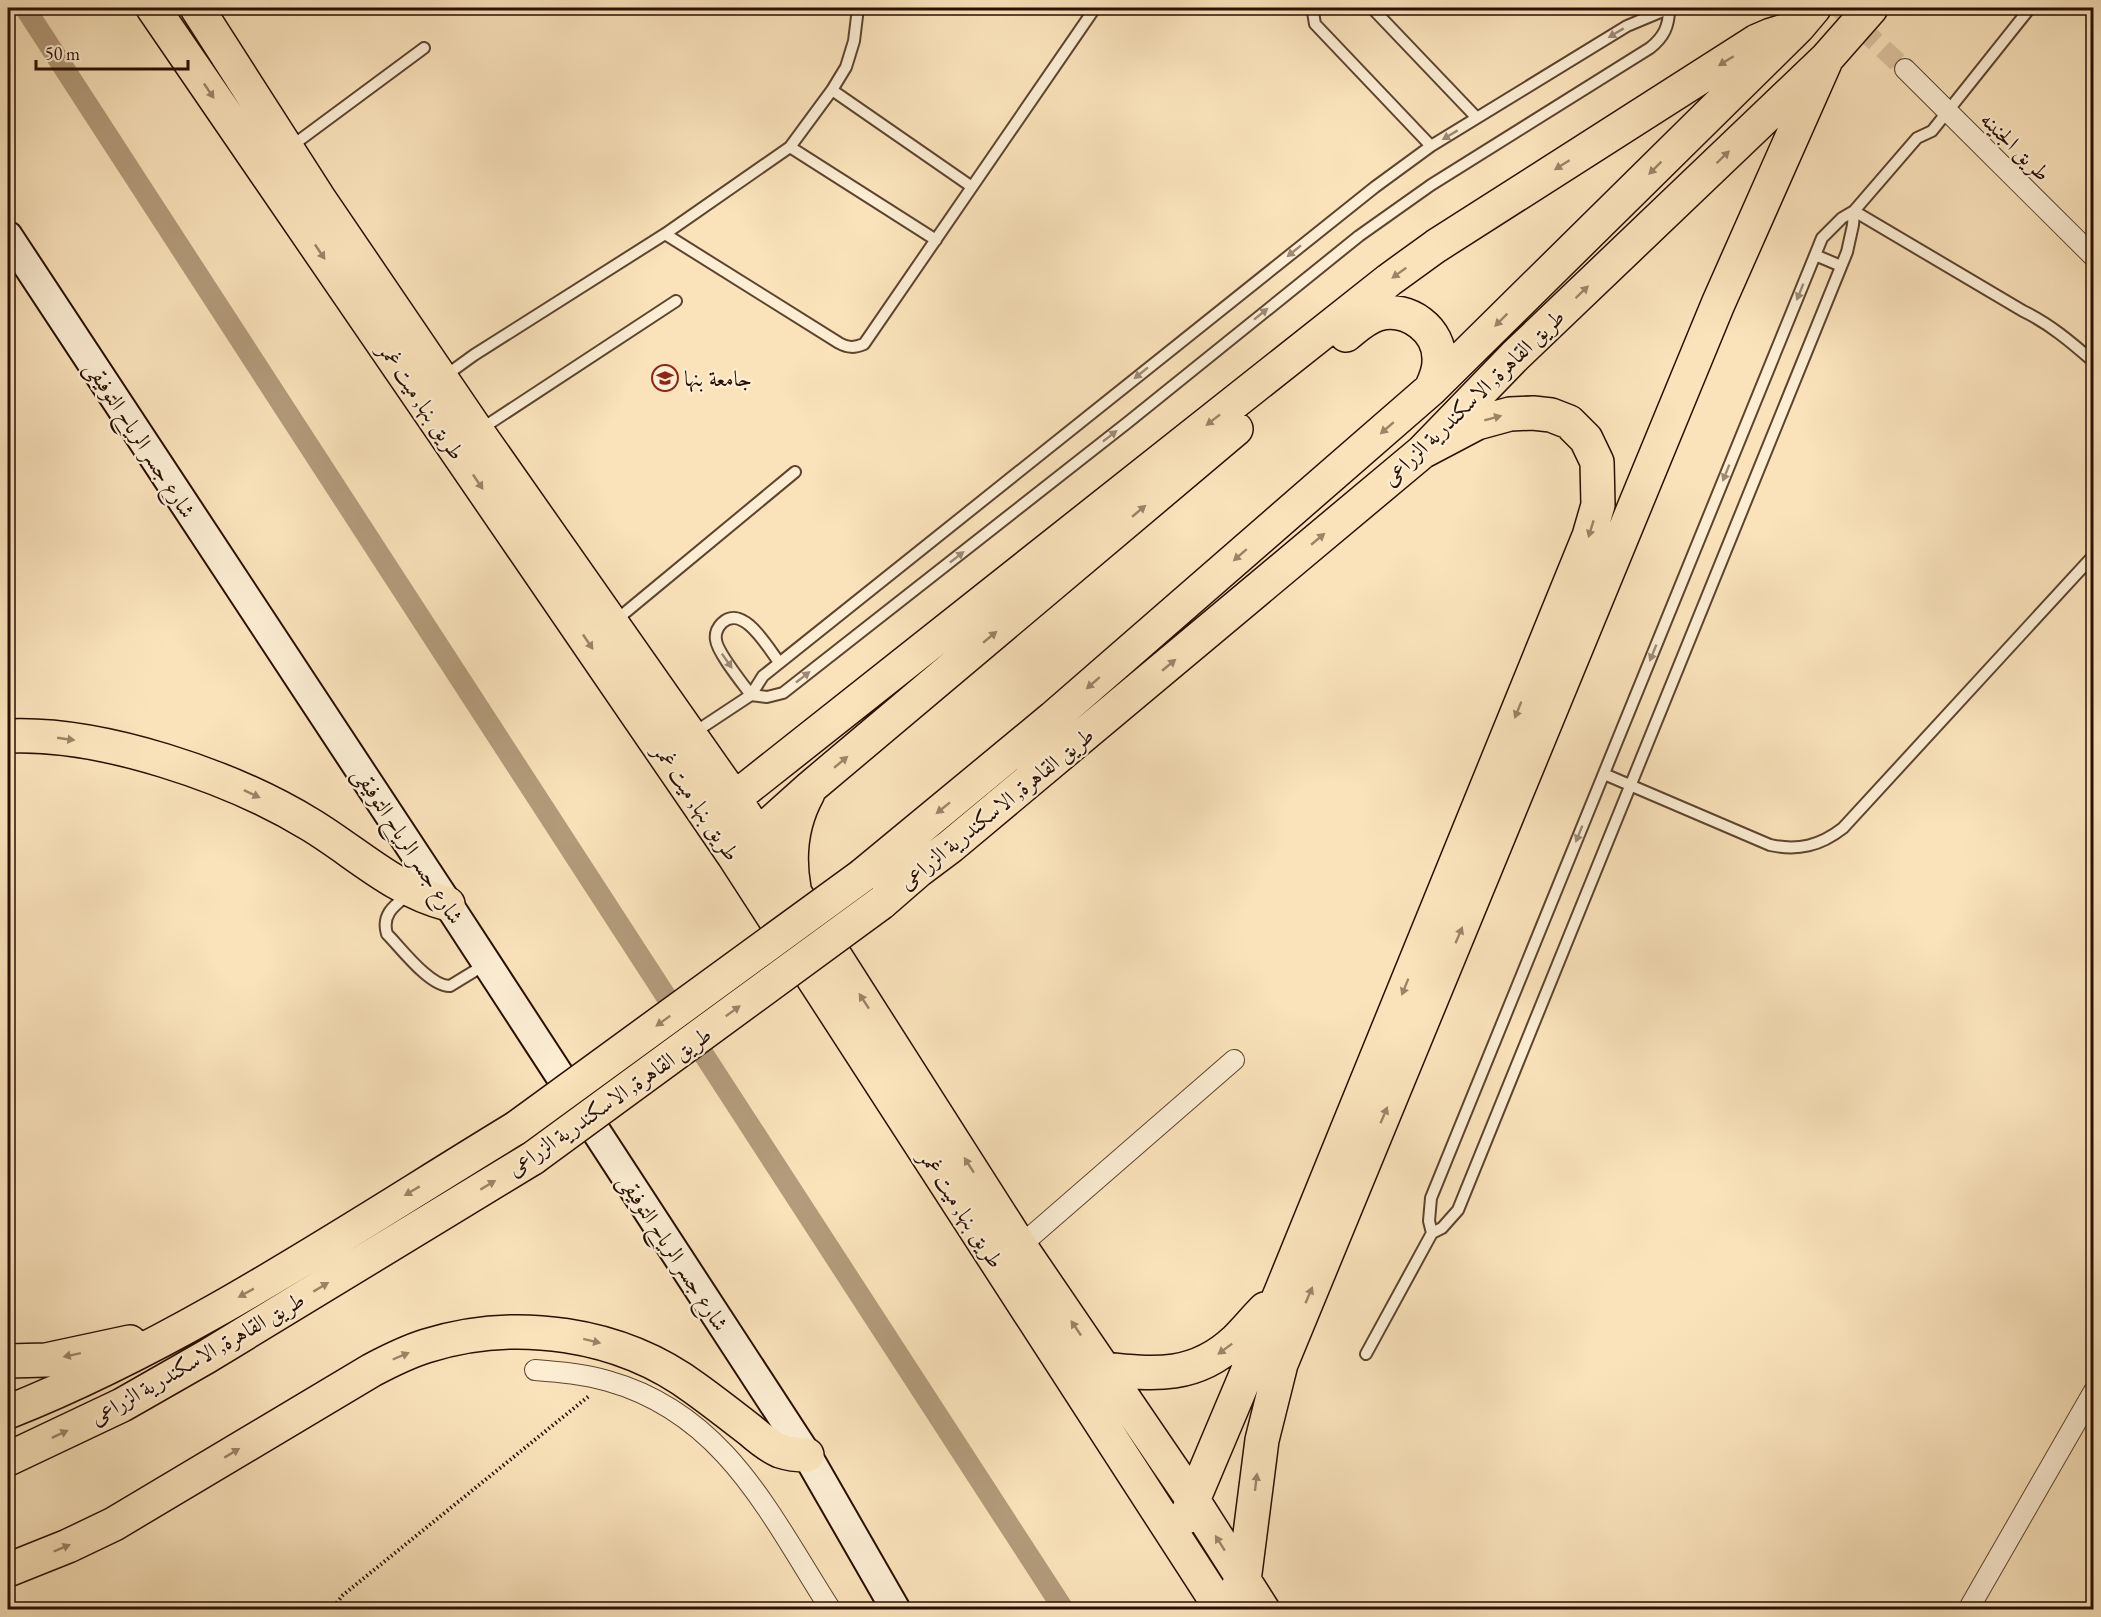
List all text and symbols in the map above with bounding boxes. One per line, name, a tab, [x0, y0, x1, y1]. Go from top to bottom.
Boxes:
one-way arrow	[1607, 28, 1624, 38]
scale bar	[36, 33, 188, 71]
text: 50 m	[45, 42, 80, 65]
one-way arrow	[1718, 55, 1735, 66]
one-way arrow	[203, 82, 215, 98]
street label: طريق الجنينه	[1974, 105, 2057, 188]
one-way arrow	[1442, 129, 1458, 140]
one-way arrow	[1715, 150, 1730, 164]
one-way arrow	[1553, 159, 1570, 170]
one-way arrow	[1648, 161, 1662, 175]
one-way arrow	[314, 243, 326, 259]
one-way arrow	[1286, 245, 1302, 258]
one-way arrow	[1392, 267, 1408, 279]
one-way arrow	[1795, 283, 1804, 301]
one-way arrow	[1574, 285, 1589, 299]
street label: طريق القاهرة, الاسكندرية الزراعى	[1376, 302, 1571, 492]
one-way arrow	[1254, 308, 1269, 320]
one-way arrow	[1494, 313, 1509, 327]
street label: طريق بنها, ميت غمر	[371, 335, 471, 465]
street label: شارع جسر الرياح التوفيقى	[75, 355, 202, 526]
school or university icon: جامعة بنها	[650, 363, 680, 393]
place label: جامعة بنها	[684, 364, 752, 393]
one-way arrow	[1134, 366, 1149, 379]
one-way arrow	[1205, 413, 1221, 426]
one-way arrow	[1485, 413, 1503, 422]
one-way arrow	[1379, 421, 1395, 434]
one-way arrow	[1102, 430, 1118, 443]
one-way arrow	[1721, 464, 1730, 482]
one-way arrow	[472, 473, 484, 489]
one-way arrow	[1131, 505, 1147, 518]
one-way arrow	[1586, 520, 1595, 538]
one-way arrow	[1310, 533, 1326, 546]
one-way arrow	[1232, 549, 1248, 562]
one-way arrow	[949, 551, 964, 563]
one-way arrow	[982, 631, 997, 644]
one-way arrow	[582, 634, 594, 650]
one-way arrow	[1648, 645, 1658, 663]
one-way arrow	[721, 652, 733, 668]
one-way arrow	[1161, 658, 1177, 671]
one-way arrow	[795, 670, 811, 683]
one-way arrow	[1086, 676, 1101, 689]
one-way arrow	[1513, 701, 1523, 719]
street label: طريق القاهرة, الاسكندرية الزراعى	[893, 721, 1100, 896]
one-way arrow	[56, 735, 75, 744]
street label: طريق بنها, ميت غمر	[646, 736, 746, 866]
one-way arrow	[833, 756, 848, 769]
street label: شارع جسر الرياح التوفيقى	[343, 761, 470, 932]
one-way arrow	[244, 790, 261, 799]
one-way arrow	[936, 801, 951, 814]
one-way arrow	[1574, 825, 1583, 843]
one-way arrow	[1455, 926, 1464, 944]
one-way arrow	[1400, 979, 1410, 997]
one-way arrow	[859, 993, 870, 1009]
one-way arrow	[726, 1006, 741, 1018]
one-way arrow	[655, 1015, 671, 1027]
street label: طريق القاهرة, الاسكندرية الزراعى	[501, 1020, 717, 1183]
one-way arrow	[1380, 1106, 1389, 1124]
street label: طريق بنها, ميت غمر	[912, 1143, 1011, 1274]
one-way arrow	[963, 1158, 975, 1174]
street label: شارع جسر الرياح التوفيقى	[608, 1168, 735, 1339]
one-way arrow	[480, 1180, 496, 1191]
one-way arrow	[404, 1186, 420, 1197]
one-way arrow	[313, 1281, 329, 1292]
street label: طريق القاهرة, الاسكندرية الزراعى	[85, 1285, 310, 1432]
one-way arrow	[1305, 1286, 1314, 1304]
one-way arrow	[237, 1287, 254, 1297]
one-way arrow	[1071, 1320, 1082, 1336]
one-way arrow	[582, 1337, 601, 1347]
one-way arrow	[1217, 1342, 1233, 1355]
one-way arrow	[62, 1350, 81, 1360]
one-way arrow	[392, 1351, 410, 1361]
one-way arrow	[52, 1430, 69, 1439]
one-way arrow	[224, 1448, 240, 1459]
one-way arrow	[1252, 1472, 1261, 1491]
one-way arrow	[1214, 1535, 1225, 1551]
one-way arrow	[53, 1543, 71, 1552]

